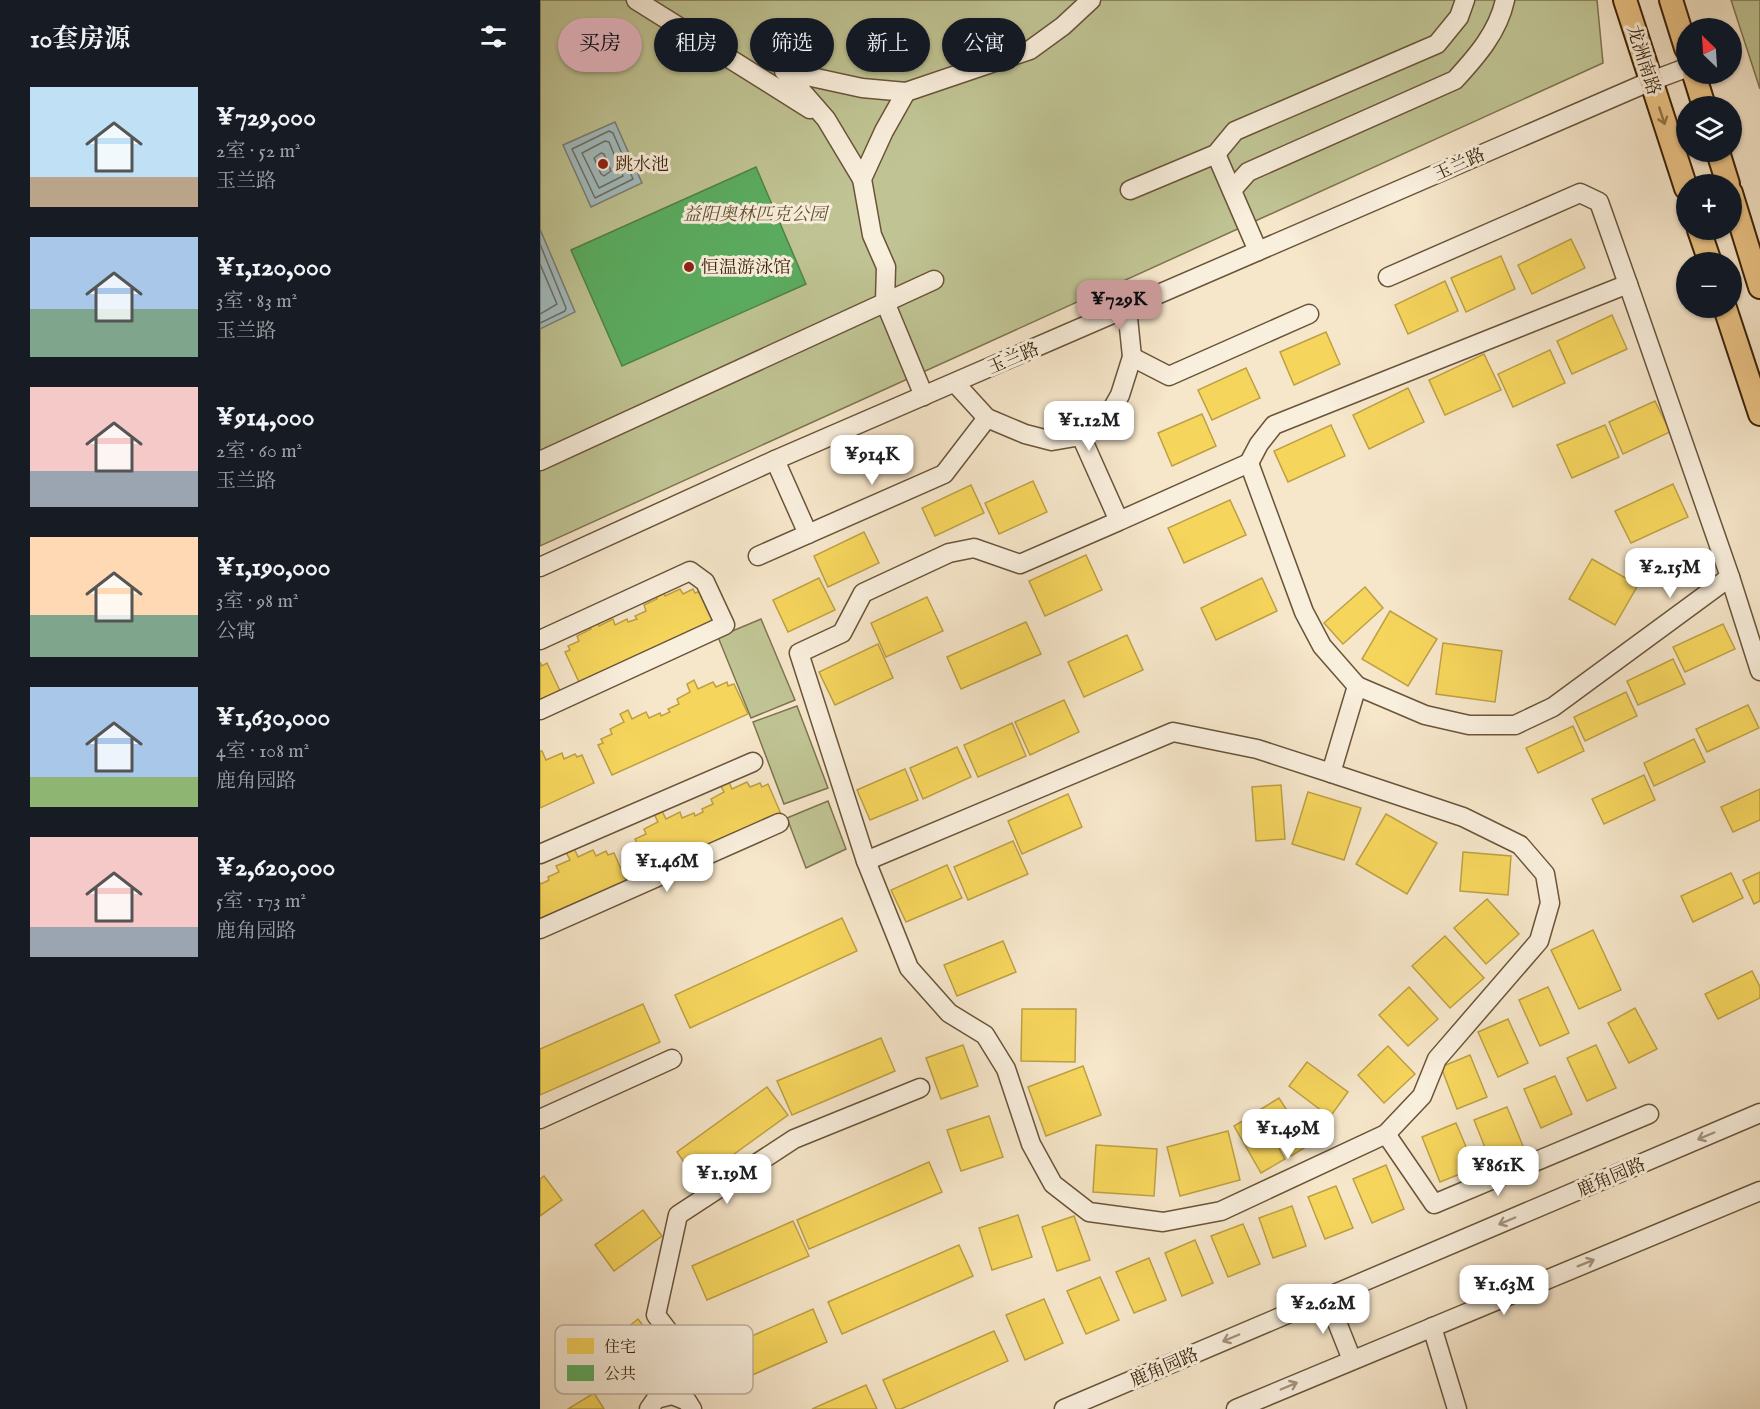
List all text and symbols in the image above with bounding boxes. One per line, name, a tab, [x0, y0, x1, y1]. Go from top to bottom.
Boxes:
chip: 买房	[558, 18, 642, 72]
chip: 租房	[654, 18, 738, 72]
chip: 筛选	[750, 18, 834, 72]
chip: 新上	[846, 18, 930, 72]
chip: 公寓	[942, 18, 1026, 72]
north arrow	[1676, 18, 1742, 84]
map controls	[1676, 18, 1742, 318]
icon: filters	[477, 20, 510, 53]
text: 10套房源	[30, 23, 130, 56]
street label: 龙洲南路	[1621, 23, 1665, 98]
button: layers	[1676, 96, 1742, 162]
text: ¥729,000	[216, 101, 316, 134]
one-way arrow	[1657, 106, 1668, 125]
icon: home	[78, 111, 150, 183]
text: 2室 · 52 m²	[216, 139, 300, 164]
street label: 玉兰路	[1430, 144, 1489, 187]
place label: 跳水池	[615, 154, 669, 177]
marker: 跳水池	[596, 157, 610, 171]
text: 玉兰路	[216, 169, 276, 194]
button: +	[1676, 174, 1742, 240]
park label: 益阳奥林匹克公园	[683, 204, 830, 227]
text: ¥1,120,000	[216, 251, 331, 284]
button: −	[1676, 252, 1742, 318]
place label: 恒温游泳馆	[701, 257, 791, 280]
marker: 恒温游泳馆	[682, 260, 696, 274]
icon: home	[78, 261, 150, 333]
pin: ¥729K	[1077, 280, 1161, 331]
text: ¥729K	[1091, 287, 1147, 312]
text: 3室 · 83 m²	[216, 289, 297, 314]
text: 玉兰路	[216, 319, 276, 344]
street label: 玉兰路	[984, 338, 1043, 381]
text: ¥914,000	[216, 401, 315, 434]
pin: ¥1.12M	[1040, 401, 1138, 452]
text: ¥1.12M	[1058, 408, 1120, 433]
icon: home	[78, 411, 150, 483]
pin: ¥914K	[830, 435, 914, 486]
text: 2室 · 60 m²	[216, 439, 302, 464]
text: ¥914K	[845, 442, 899, 467]
text: 玉兰路	[216, 469, 276, 494]
pin: ¥2.15M	[1621, 548, 1719, 599]
text: ¥1,190,000	[216, 551, 331, 584]
text: ¥2.15M	[1639, 555, 1701, 580]
icon: home	[78, 561, 150, 633]
text: 3室 · 98 m²	[216, 589, 299, 614]
text: 公寓	[216, 619, 256, 644]
text: ¥1,630,000	[216, 701, 330, 734]
icon: home	[78, 711, 150, 783]
text: 4室 · 108 m²	[216, 739, 309, 764]
text: 鹿角园路	[216, 769, 296, 794]
pin: ¥1.46M	[618, 842, 716, 893]
text: ¥1.46M	[635, 849, 699, 874]
text: ¥2,620,000	[216, 851, 335, 884]
icon: home	[78, 861, 150, 933]
text: 5室 · 173 m²	[216, 889, 306, 914]
text: 鹿角园路	[216, 919, 296, 944]
pin: ¥1.49M	[1239, 1109, 1337, 1160]
text: ¥1.49M	[1256, 1116, 1320, 1141]
one-way arrow	[1698, 1131, 1716, 1142]
pin: ¥861K	[1456, 1146, 1540, 1197]
text: ¥861K	[1472, 1153, 1524, 1178]
pin: ¥1.19M	[678, 1154, 776, 1205]
street label: 鹿角园路	[1574, 1154, 1649, 1203]
text: ¥1.19M	[696, 1161, 758, 1186]
one-way arrow	[1499, 1215, 1517, 1227]
one-way arrow	[1576, 1257, 1595, 1268]
pin: ¥1.63M	[1455, 1265, 1553, 1316]
text: ¥1.63M	[1473, 1272, 1535, 1297]
pin: ¥2.62M	[1274, 1284, 1372, 1335]
text: ¥2.62M	[1291, 1291, 1355, 1316]
legend	[555, 1325, 753, 1394]
one-way arrow	[1223, 1333, 1241, 1344]
text: 住宅	[604, 1338, 636, 1358]
street label: 鹿角园路	[1127, 1344, 1202, 1393]
text: 公共	[604, 1365, 636, 1385]
one-way arrow	[1280, 1380, 1298, 1391]

